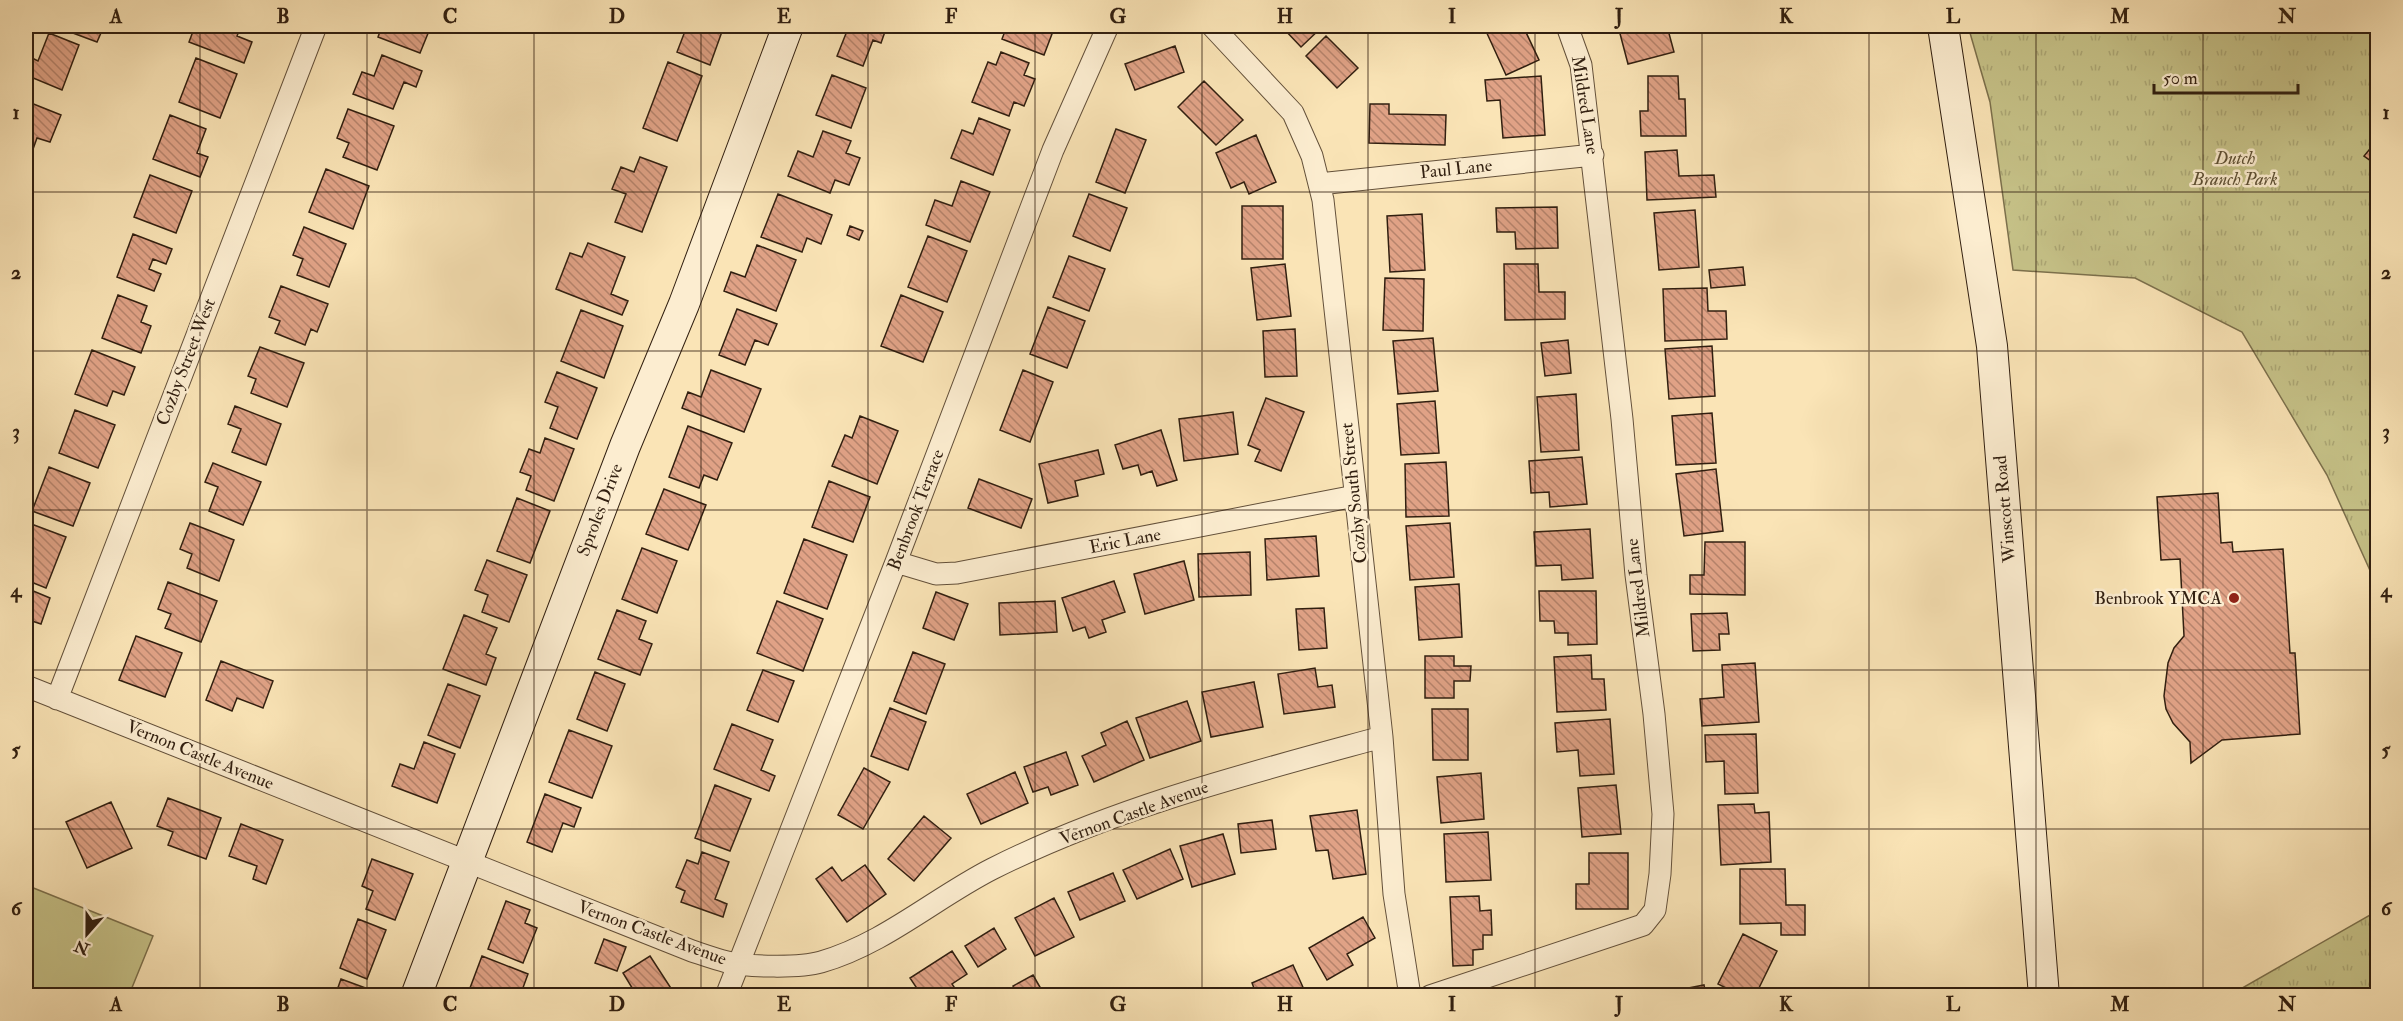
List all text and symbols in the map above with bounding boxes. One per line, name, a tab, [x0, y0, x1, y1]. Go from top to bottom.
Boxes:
text: A	[109, 4, 123, 29]
text: B	[276, 4, 290, 29]
text: C	[443, 4, 457, 29]
text: D	[609, 4, 625, 29]
text: E	[777, 4, 792, 29]
text: F	[945, 4, 958, 29]
text: G	[1110, 4, 1127, 29]
text: H	[1277, 4, 1293, 29]
text: I	[1448, 4, 1456, 29]
text: J	[1614, 4, 1623, 29]
text: K	[1779, 4, 1794, 29]
text: L	[1946, 4, 1961, 29]
text: M	[2109, 4, 2130, 29]
text: N	[2277, 4, 2297, 29]
street label: Mildred Lane	[1566, 54, 1604, 156]
scale bar	[2154, 57, 2298, 95]
text: 50 m	[2163, 67, 2198, 90]
text: 1	[12, 100, 20, 125]
text: 1	[2382, 100, 2390, 125]
park label: Dutch Branch Park	[2191, 147, 2278, 191]
street label: Paul Lane	[1419, 154, 1494, 184]
text: 2	[11, 260, 21, 285]
text: 2	[2381, 260, 2391, 285]
street label: Cozby Street West	[151, 295, 221, 429]
text: 3	[12, 419, 20, 444]
text: 3	[2382, 419, 2390, 444]
street label: Cozby South Street	[1335, 421, 1373, 565]
street label: Benbrook Terrace	[882, 446, 950, 574]
street label: Winscott Road	[1989, 454, 2021, 565]
street label: Sproles Drive	[572, 460, 628, 560]
street label: Eric Lane	[1087, 523, 1163, 559]
street label: Mildred Lane	[1620, 537, 1655, 639]
text: 4	[10, 578, 23, 603]
text: 4	[2380, 578, 2393, 603]
place label: Benbrook YMCA	[2094, 587, 2223, 610]
marker: Benbrook YMCA	[2227, 591, 2241, 605]
street label: Vernon Castle Avenue	[123, 715, 277, 795]
text: 5	[12, 737, 22, 762]
text: 5	[2382, 737, 2392, 762]
street label: Vernon Castle Avenue	[1056, 775, 1212, 851]
street label: Vernon Castle Avenue	[574, 895, 730, 971]
text: 6	[11, 896, 23, 921]
text: 6	[2381, 896, 2393, 921]
north arrow	[57, 904, 117, 964]
text: N	[71, 935, 93, 959]
text: A	[109, 992, 123, 1017]
text: B	[276, 992, 290, 1017]
text: C	[443, 992, 457, 1017]
text: D	[609, 992, 625, 1017]
text: E	[777, 992, 792, 1017]
text: F	[945, 992, 958, 1017]
text: G	[1110, 992, 1127, 1017]
text: H	[1277, 992, 1293, 1017]
text: I	[1448, 992, 1456, 1017]
text: J	[1614, 992, 1623, 1017]
text: K	[1779, 992, 1794, 1017]
text: L	[1946, 992, 1961, 1017]
text: M	[2109, 992, 2130, 1017]
text: N	[2277, 992, 2297, 1017]

